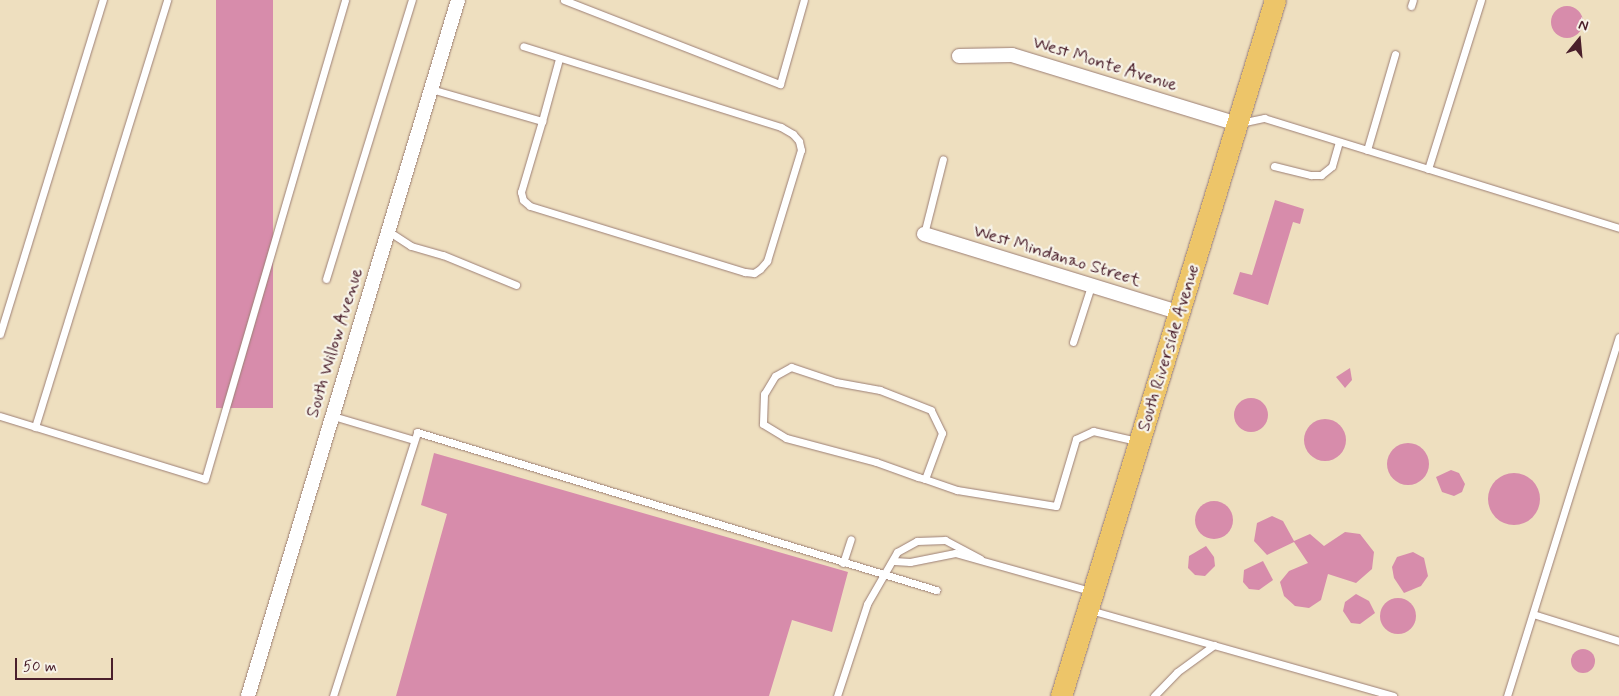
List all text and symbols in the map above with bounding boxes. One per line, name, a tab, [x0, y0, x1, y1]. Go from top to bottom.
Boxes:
north arrow	[1554, 15, 1604, 65]
text: N	[1576, 16, 1590, 36]
street label: West Monte Avenue	[1029, 31, 1181, 97]
street label: West Mindanao Street	[971, 220, 1143, 292]
street label: South Riverside Avenue	[1133, 261, 1205, 435]
street label: South Willow Avenue	[302, 267, 368, 419]
scale bar	[18, 648, 115, 680]
text: 50 m	[23, 657, 57, 677]

